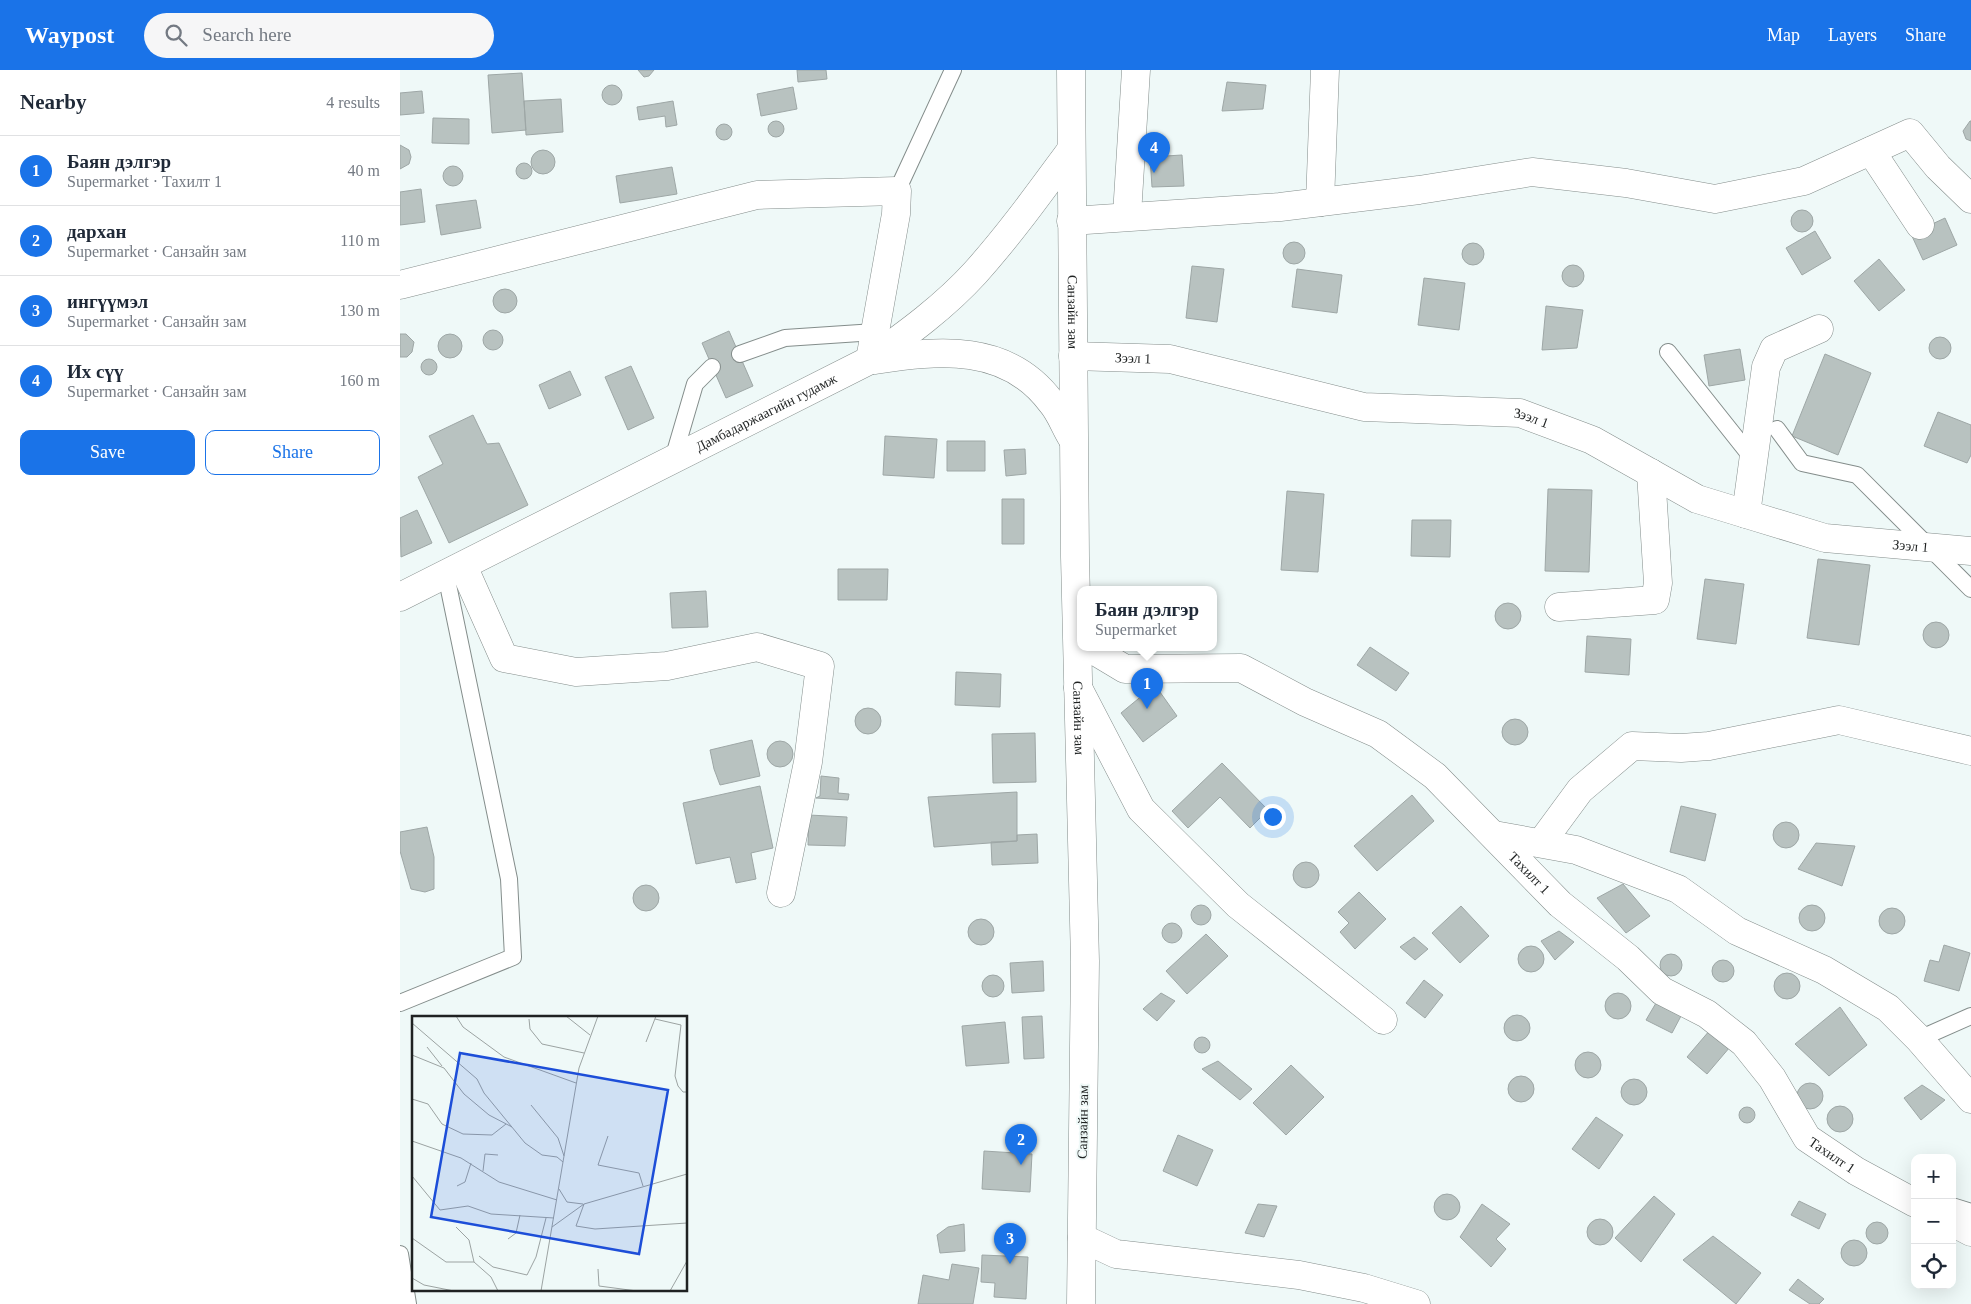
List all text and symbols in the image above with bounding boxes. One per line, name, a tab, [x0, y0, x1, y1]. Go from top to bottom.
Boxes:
search box	[144, 13, 494, 58]
icon: search	[162, 21, 190, 49]
text: Waypost	[25, 22, 114, 48]
text: Search here	[202, 24, 292, 45]
text: Map	[1767, 25, 1800, 45]
text: Layers	[1828, 25, 1877, 45]
text: Share	[1905, 25, 1946, 45]
text: Nearby	[20, 90, 87, 114]
text: 4 results	[326, 94, 380, 111]
pin: 4	[1138, 132, 1170, 173]
text: Баян дэлгэр	[67, 151, 171, 172]
text: 1	[32, 162, 40, 179]
text: 40 m	[348, 162, 380, 179]
text: Supermarket · Тахилт 1	[67, 173, 222, 190]
text: дархан	[67, 221, 126, 242]
text: 2	[32, 232, 40, 249]
text: 110 m	[340, 232, 380, 249]
text: Supermarket · Санзайн зам	[67, 243, 247, 260]
street label: Санзайн зам	[1065, 275, 1081, 349]
text: ингүүмэл	[67, 291, 148, 312]
text: 3	[32, 302, 40, 319]
text: 130 m	[340, 302, 380, 319]
text: Supermarket · Санзайн зам	[67, 313, 247, 330]
street label: Зээл 1	[1115, 350, 1151, 366]
text: Их сүү	[67, 361, 123, 382]
street label: Дамбадаржаагийн гудамж	[693, 370, 839, 454]
text: 4	[32, 372, 40, 389]
text: 160 m	[340, 372, 380, 389]
text: Supermarket · Санзайн зам	[67, 383, 247, 400]
street label: Зээл 1	[1514, 405, 1551, 431]
button: Save	[20, 430, 195, 475]
button: Share	[205, 430, 380, 475]
street label: Зээл 1	[1892, 537, 1929, 555]
popup	[1077, 586, 1217, 651]
text: Баян дэлгэр	[1095, 599, 1199, 620]
text: Supermarket	[1095, 621, 1177, 638]
pin: 1	[1131, 668, 1163, 709]
street label: Санзайн зам	[1071, 681, 1087, 755]
your location	[1260, 804, 1286, 830]
street label: Тахилт 1	[1506, 849, 1553, 897]
inset map	[412, 1016, 688, 1292]
street label: Санзайн зам	[1075, 1085, 1091, 1159]
pin: 2	[1005, 1124, 1037, 1165]
street label: Тахилт 1	[1806, 1134, 1858, 1176]
map controls	[1911, 1154, 1956, 1289]
button: +	[1911, 1154, 1956, 1199]
button: −	[1911, 1199, 1956, 1244]
pin: 3	[994, 1223, 1026, 1264]
button: locate	[1911, 1244, 1956, 1289]

